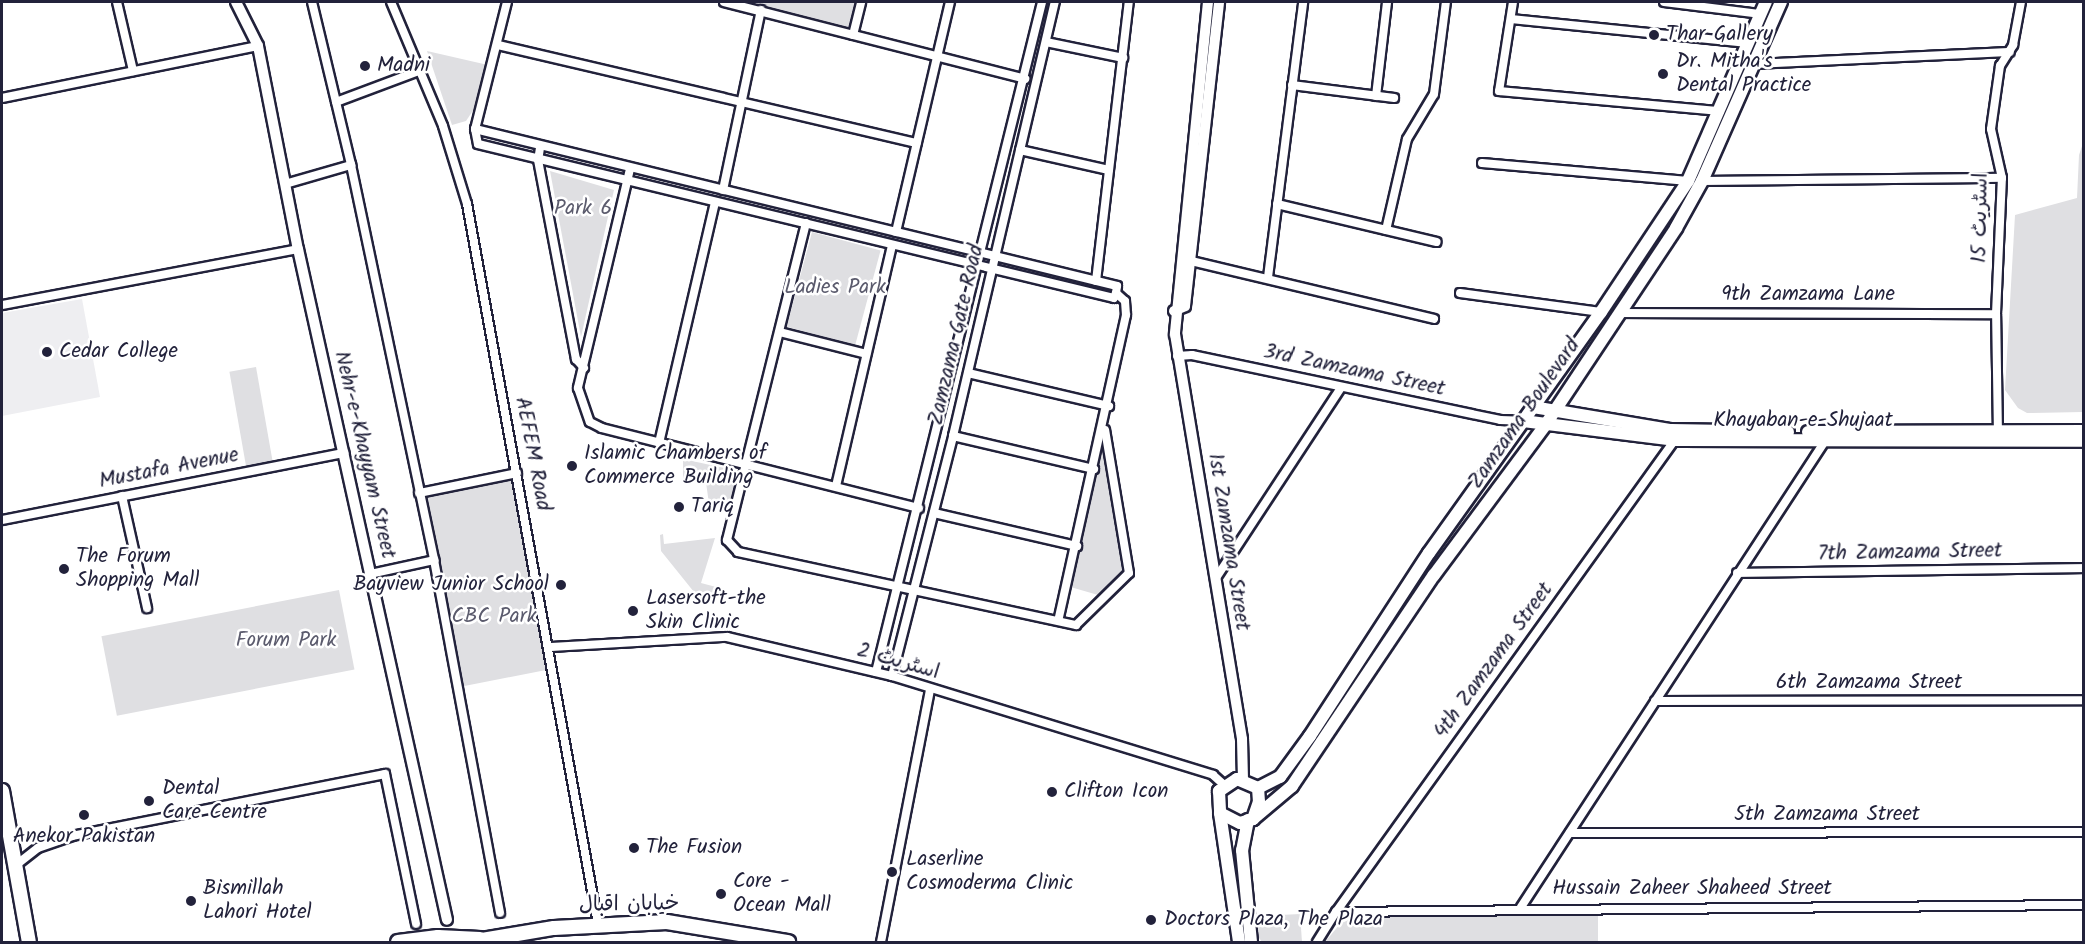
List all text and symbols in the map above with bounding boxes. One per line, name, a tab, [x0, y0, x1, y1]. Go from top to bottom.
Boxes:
place label: Thar Gallery	[1666, 22, 1773, 48]
marker: Thar Gallery	[1647, 28, 1661, 42]
place label: Dr. Mitha's Dental Practice	[1676, 49, 1811, 99]
place label: Madni	[377, 53, 430, 79]
marker: Madni	[358, 59, 372, 73]
marker: Dr. Mitha's Dental Practice	[1654, 65, 1672, 83]
street label: اسٹریٹ 15	[1968, 173, 1994, 263]
park label: Park 6	[554, 196, 612, 222]
street label: Zamzama Gate Road	[924, 242, 990, 428]
park label: Ladies Park	[784, 275, 886, 301]
street label: 9th Zamzama Lane	[1721, 282, 1895, 308]
street label: Zamzama Boulevard	[1464, 334, 1586, 494]
place label: Cedar College	[59, 339, 178, 365]
street label: 3rd Zamzama Street	[1261, 339, 1447, 403]
marker: Cedar College	[40, 345, 54, 359]
street label: Nehr-e-Khayyam Street	[328, 349, 400, 561]
street label: AEFEM Road	[509, 395, 555, 513]
street label: Khayaban-e-Shujaat	[1713, 408, 1893, 434]
place label: Islamic Chambers of Commerce Building	[584, 441, 767, 491]
street label: Mustafa Avenue	[97, 443, 241, 495]
street label: 1st Zamzama Street	[1202, 452, 1254, 632]
marker: Islamic Chambers of Commerce Building	[565, 459, 579, 473]
place label: Tariq	[691, 494, 734, 520]
marker: Tariq	[672, 500, 686, 514]
street label: 7th Zamzama Street	[1818, 539, 2002, 567]
place label: The Forum Shopping Mall	[76, 544, 199, 594]
marker: The Forum Shopping Mall	[57, 562, 71, 576]
place label: Bayview Junior School	[353, 572, 549, 598]
marker: Bayview Junior School	[554, 578, 568, 592]
street label: 4th Zamzama Street	[1429, 578, 1559, 744]
place label: Lasersoft-the Skin Clinic	[646, 586, 766, 636]
marker: Lasersoft-the Skin Clinic	[624, 602, 642, 620]
park label: CBC Park	[451, 604, 537, 630]
park label: Forum Park	[236, 628, 336, 654]
street label: اسٹریٹ 2	[854, 638, 942, 686]
street label: 6th Zamzama Street	[1776, 670, 1962, 696]
place label: Dental Care Centre	[162, 776, 267, 826]
place label: Clifton Icon	[1064, 779, 1168, 805]
marker: Clifton Icon	[1045, 785, 1059, 799]
marker: Dental Care Centre	[140, 792, 158, 810]
street label: 5th Zamzama Street	[1734, 802, 1920, 828]
marker: Anekor Pakistan	[77, 808, 91, 822]
place label: Anekor Pakistan	[13, 824, 155, 850]
place label: The Fusion	[646, 835, 742, 861]
marker: The Fusion	[627, 841, 641, 855]
place label: Laserline Cosmoderma Clinic	[906, 847, 1073, 897]
marker: Laserline Cosmoderma Clinic	[883, 863, 901, 881]
place label: Core - Ocean Mall	[733, 869, 831, 919]
place label: Bismillah Lahori Hotel	[203, 876, 312, 926]
street label: Hussain Zaheer Shaheed Street	[1552, 876, 1832, 902]
marker: Core - Ocean Mall	[714, 887, 728, 901]
street label: خیابان اقبال	[579, 892, 679, 918]
marker: Bismillah Lahori Hotel	[184, 894, 198, 908]
place label: Doctors Plaza, The Plaza	[1164, 907, 1383, 933]
marker: Doctors Plaza, The Plaza	[1142, 911, 1160, 929]

